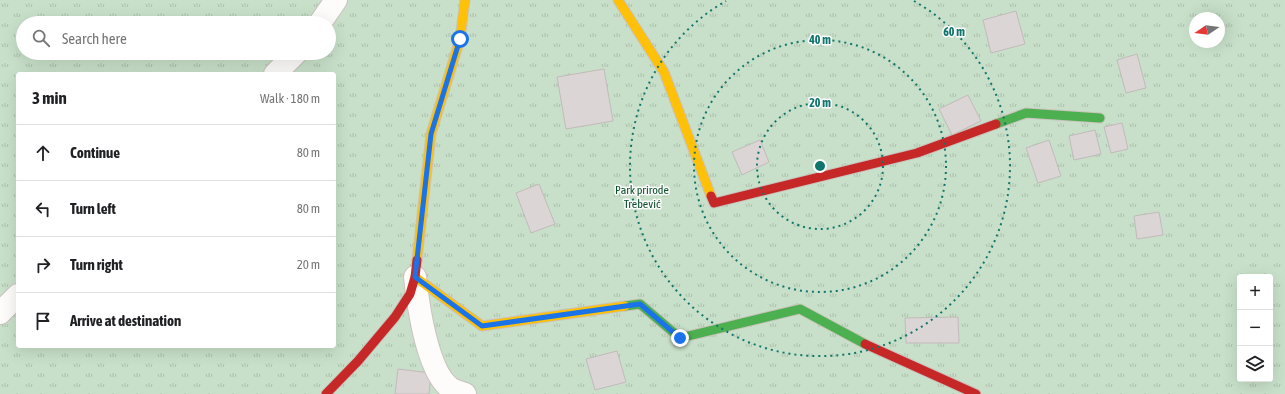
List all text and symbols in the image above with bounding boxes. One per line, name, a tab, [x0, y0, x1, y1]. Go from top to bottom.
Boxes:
north arrow	[1189, 12, 1225, 48]
search box	[16, 16, 336, 60]
text: 60 m	[943, 25, 965, 39]
icon: search	[30, 27, 52, 49]
text: Search here	[62, 30, 127, 47]
route start	[451, 30, 469, 48]
text: 40 m	[808, 33, 831, 47]
text: 3 min	[32, 88, 67, 108]
text: Walk · 180 m	[260, 91, 320, 106]
text: 20 m	[809, 96, 831, 110]
icon: ahead	[32, 142, 54, 164]
text: Continue	[70, 144, 120, 161]
text: 80 m	[297, 145, 320, 160]
centre of rings	[813, 159, 827, 173]
park label: Park prirode Trebević	[615, 183, 669, 211]
icon: left	[32, 198, 54, 220]
text: Turn left	[70, 200, 116, 217]
text: 80 m	[297, 201, 320, 216]
icon: right	[32, 254, 54, 276]
text: Turn right	[70, 256, 123, 273]
text: 20 m	[297, 257, 320, 272]
map controls	[1237, 274, 1273, 382]
button: +	[1237, 274, 1273, 310]
icon: arrive	[32, 310, 54, 332]
button: −	[1237, 310, 1273, 346]
text: Arrive at destination	[70, 312, 181, 329]
route end	[671, 329, 689, 347]
button: layers	[1237, 346, 1273, 382]

